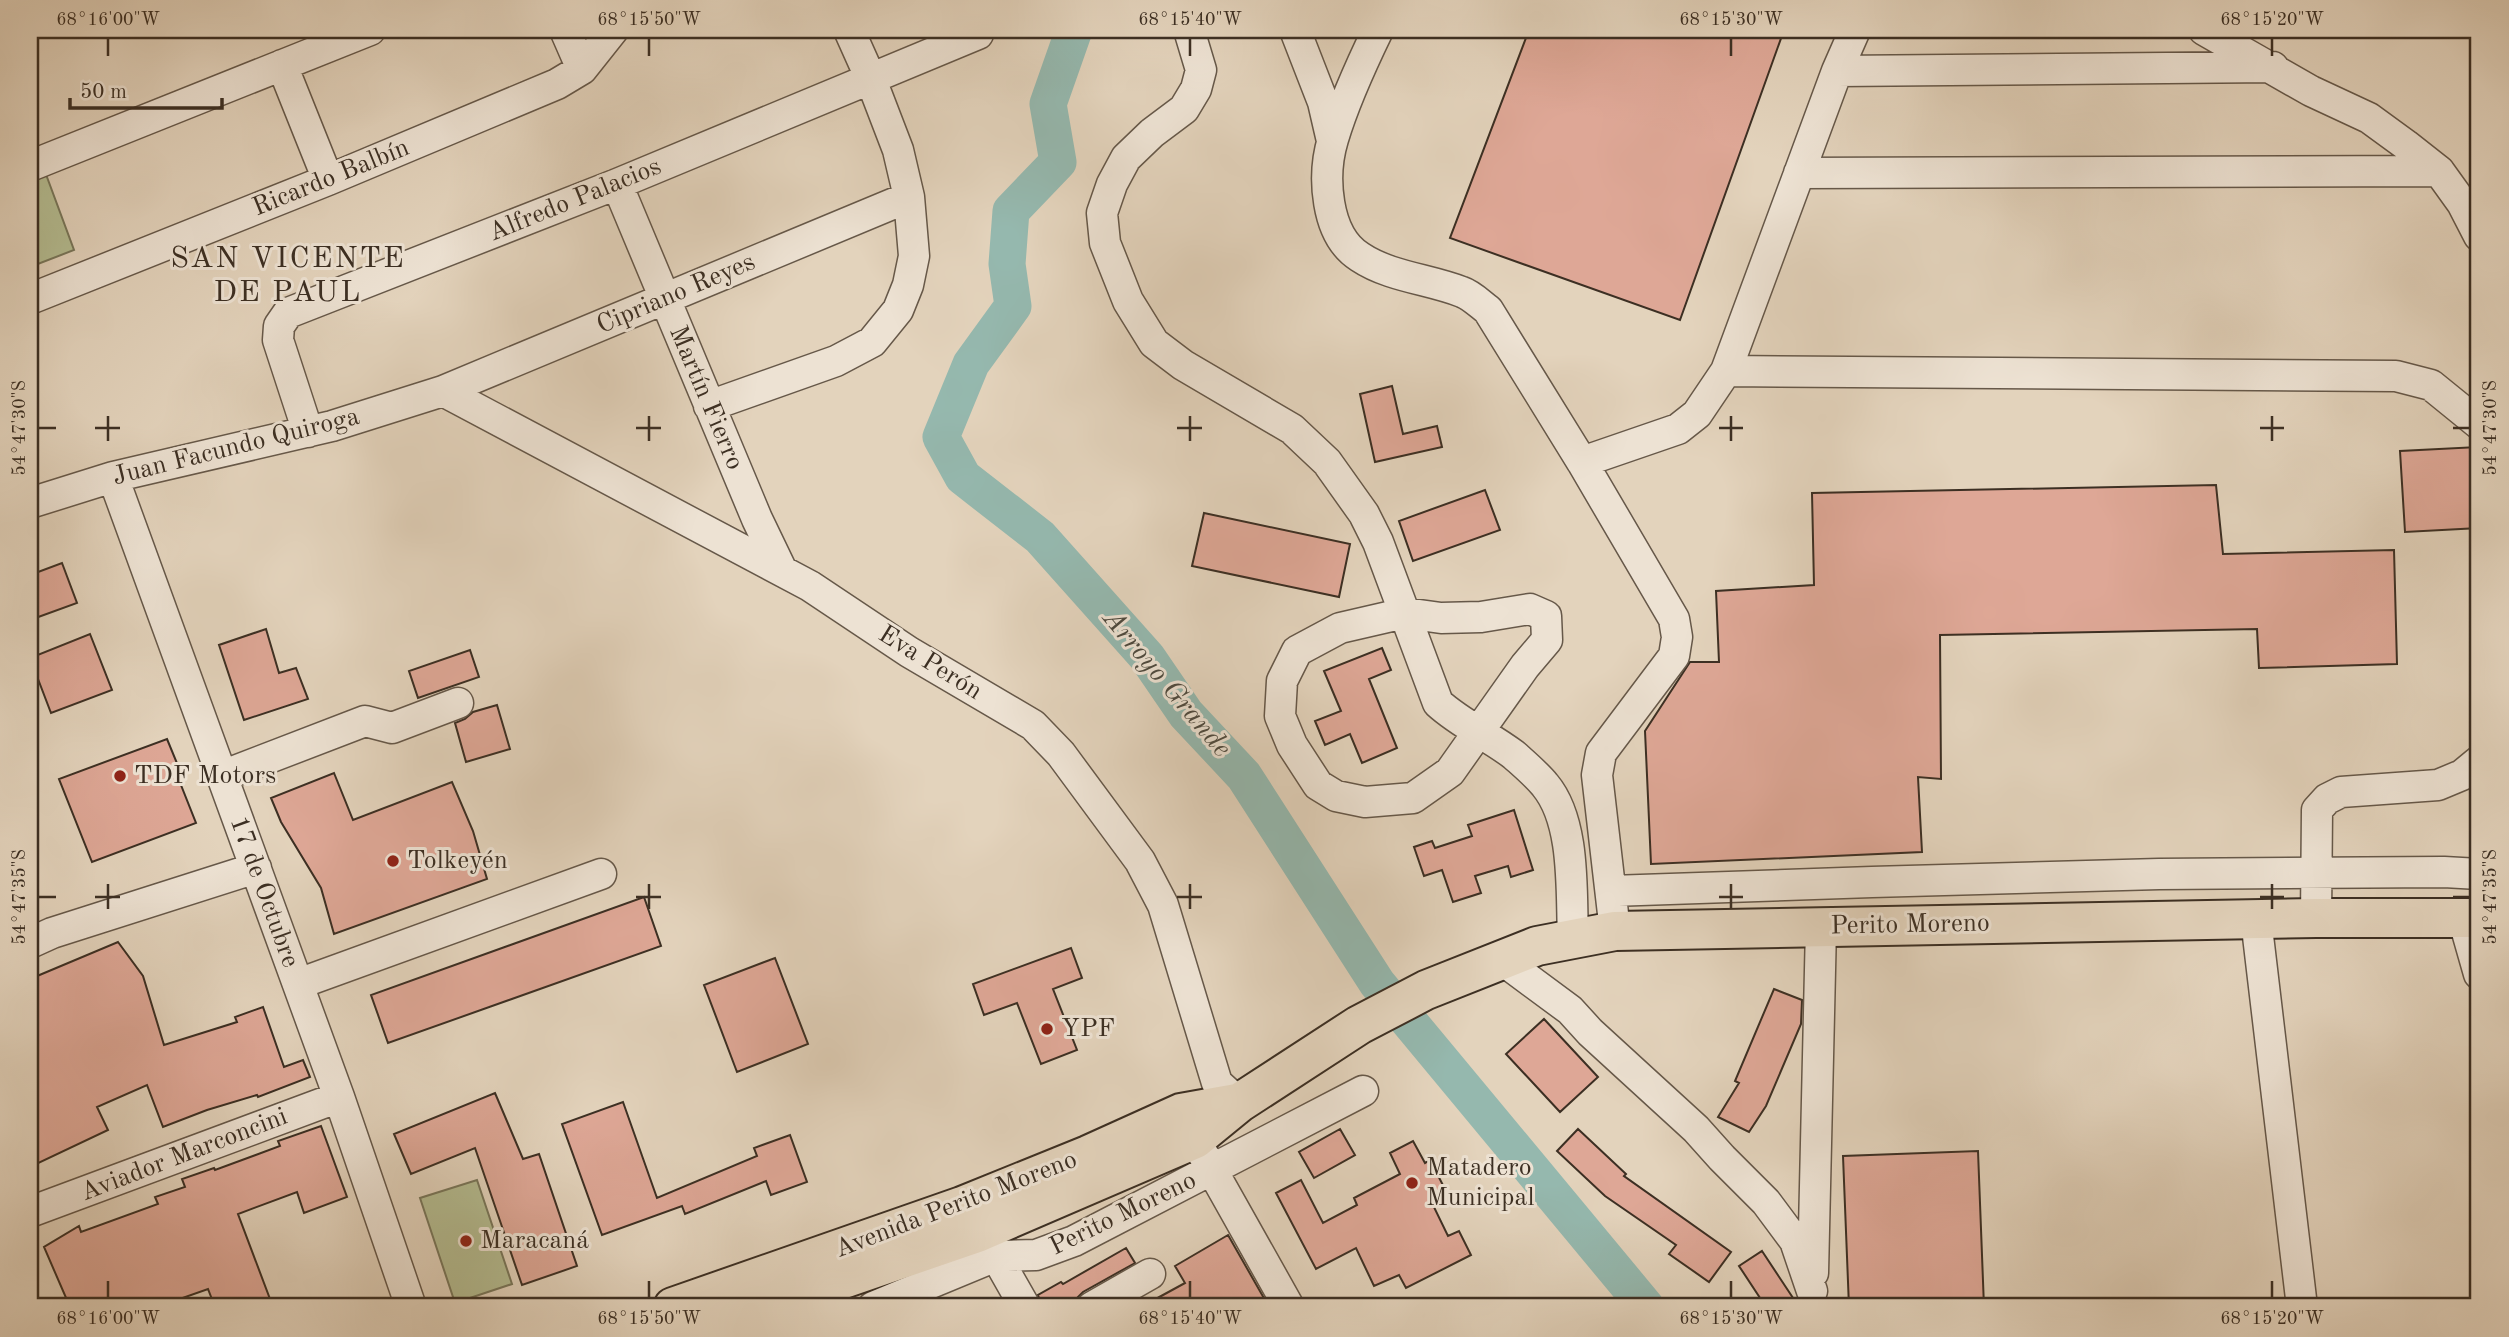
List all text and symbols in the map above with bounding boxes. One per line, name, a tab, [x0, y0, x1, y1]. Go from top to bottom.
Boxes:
text: 68°16'00"W	[56, 11, 160, 29]
text: 68°15'50"W	[597, 11, 701, 29]
text: 68°15'40"W	[1138, 11, 1242, 29]
text: 68°15'30"W	[1679, 11, 1783, 29]
text: 68°15'20"W	[2220, 11, 2324, 29]
scale bar	[70, 66, 222, 110]
text: 50 m	[80, 82, 127, 103]
street label: Ricardo Balbín	[249, 135, 413, 221]
street label: Alfredo Palacios	[485, 154, 665, 246]
district label: SAN VICENTE DE PAUL	[170, 244, 406, 308]
street label: Cipriano Reyes	[593, 249, 759, 339]
street label: Martín Fierro	[664, 322, 748, 474]
text: 54°47'30"S	[11, 380, 29, 476]
text: 54°47'30"S	[2482, 380, 2500, 476]
street label: Juan Facundo Quiroga	[110, 404, 362, 490]
water label: Arroyo Grande	[1095, 604, 1235, 763]
street label: Eva Perón	[874, 621, 986, 705]
place label: TDF Motors	[134, 763, 276, 789]
marker: TDF Motors	[112, 768, 128, 784]
street label: 17 de Octubre	[225, 813, 303, 971]
place label: Tolkeyén	[407, 848, 508, 874]
text: 54°47'35"S	[11, 849, 29, 945]
text: 54°47'35"S	[2482, 849, 2500, 945]
marker: Tolkeyén	[385, 853, 401, 869]
street label: Perito Moreno	[1830, 911, 1990, 939]
place label: YPF	[1061, 1016, 1115, 1042]
marker: YPF	[1039, 1021, 1055, 1037]
street label: Aviador Marconcini	[77, 1104, 291, 1206]
street label: Avenida Perito Moreno	[831, 1147, 1081, 1263]
place label: Matadero Municipal	[1426, 1155, 1534, 1211]
street label: Perito Moreno	[1046, 1167, 1200, 1261]
marker: Matadero Municipal	[1404, 1175, 1420, 1191]
place label: Maracaná	[480, 1228, 589, 1254]
marker: Maracaná	[458, 1233, 474, 1249]
text: 68°16'00"W	[56, 1310, 160, 1328]
text: 68°15'50"W	[597, 1310, 701, 1328]
text: 68°15'40"W	[1138, 1310, 1242, 1328]
text: 68°15'30"W	[1679, 1310, 1783, 1328]
text: 68°15'20"W	[2220, 1310, 2324, 1328]

